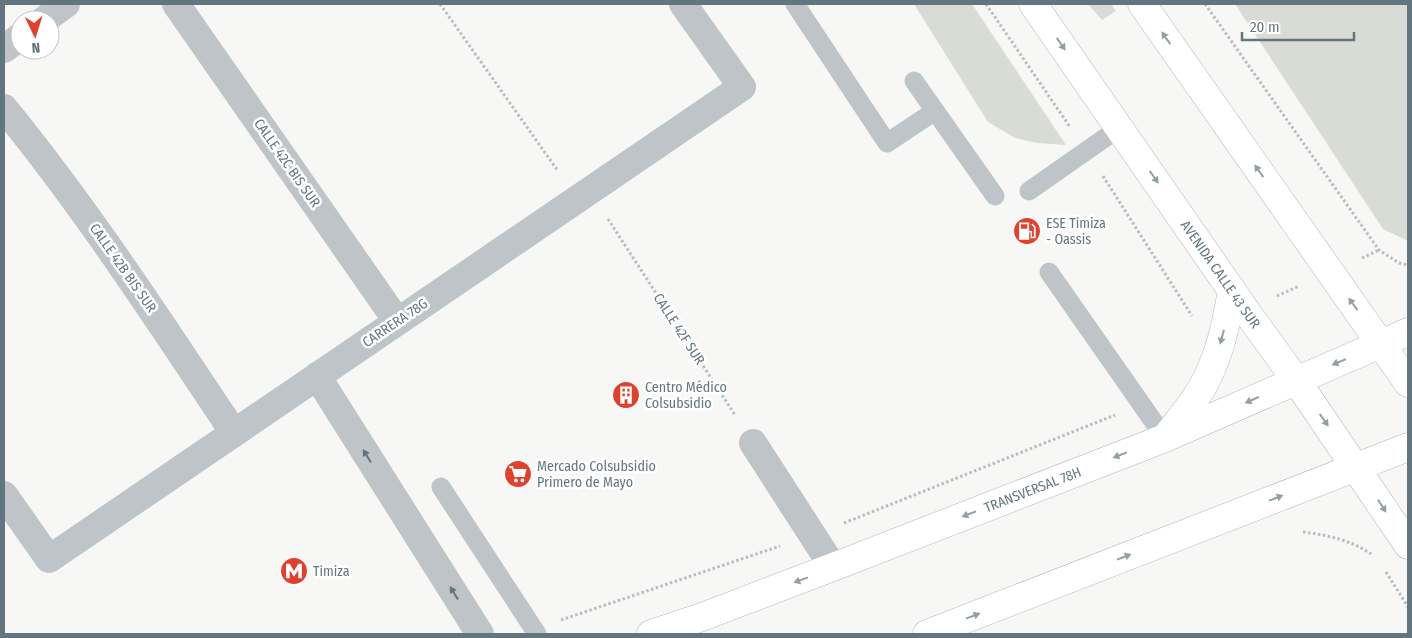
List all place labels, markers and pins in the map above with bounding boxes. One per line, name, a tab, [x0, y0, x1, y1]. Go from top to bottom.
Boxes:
place label: ESE Timiza - Oassis	[1046, 215, 1106, 248]
fuel station icon: ESE Timiza - Oassis	[1012, 216, 1042, 246]
place label: Centro Médico Colsubsidio	[645, 379, 727, 412]
building icon: Centro Médico Colsubsidio	[611, 380, 641, 410]
place label: Mercado Colsubsidio Primero de Mayo	[537, 458, 656, 491]
supermarket icon: Mercado Colsubsidio Primero de Mayo	[503, 459, 533, 489]
metro station icon: Timiza	[279, 556, 309, 586]
place label: Timiza	[313, 563, 350, 580]

